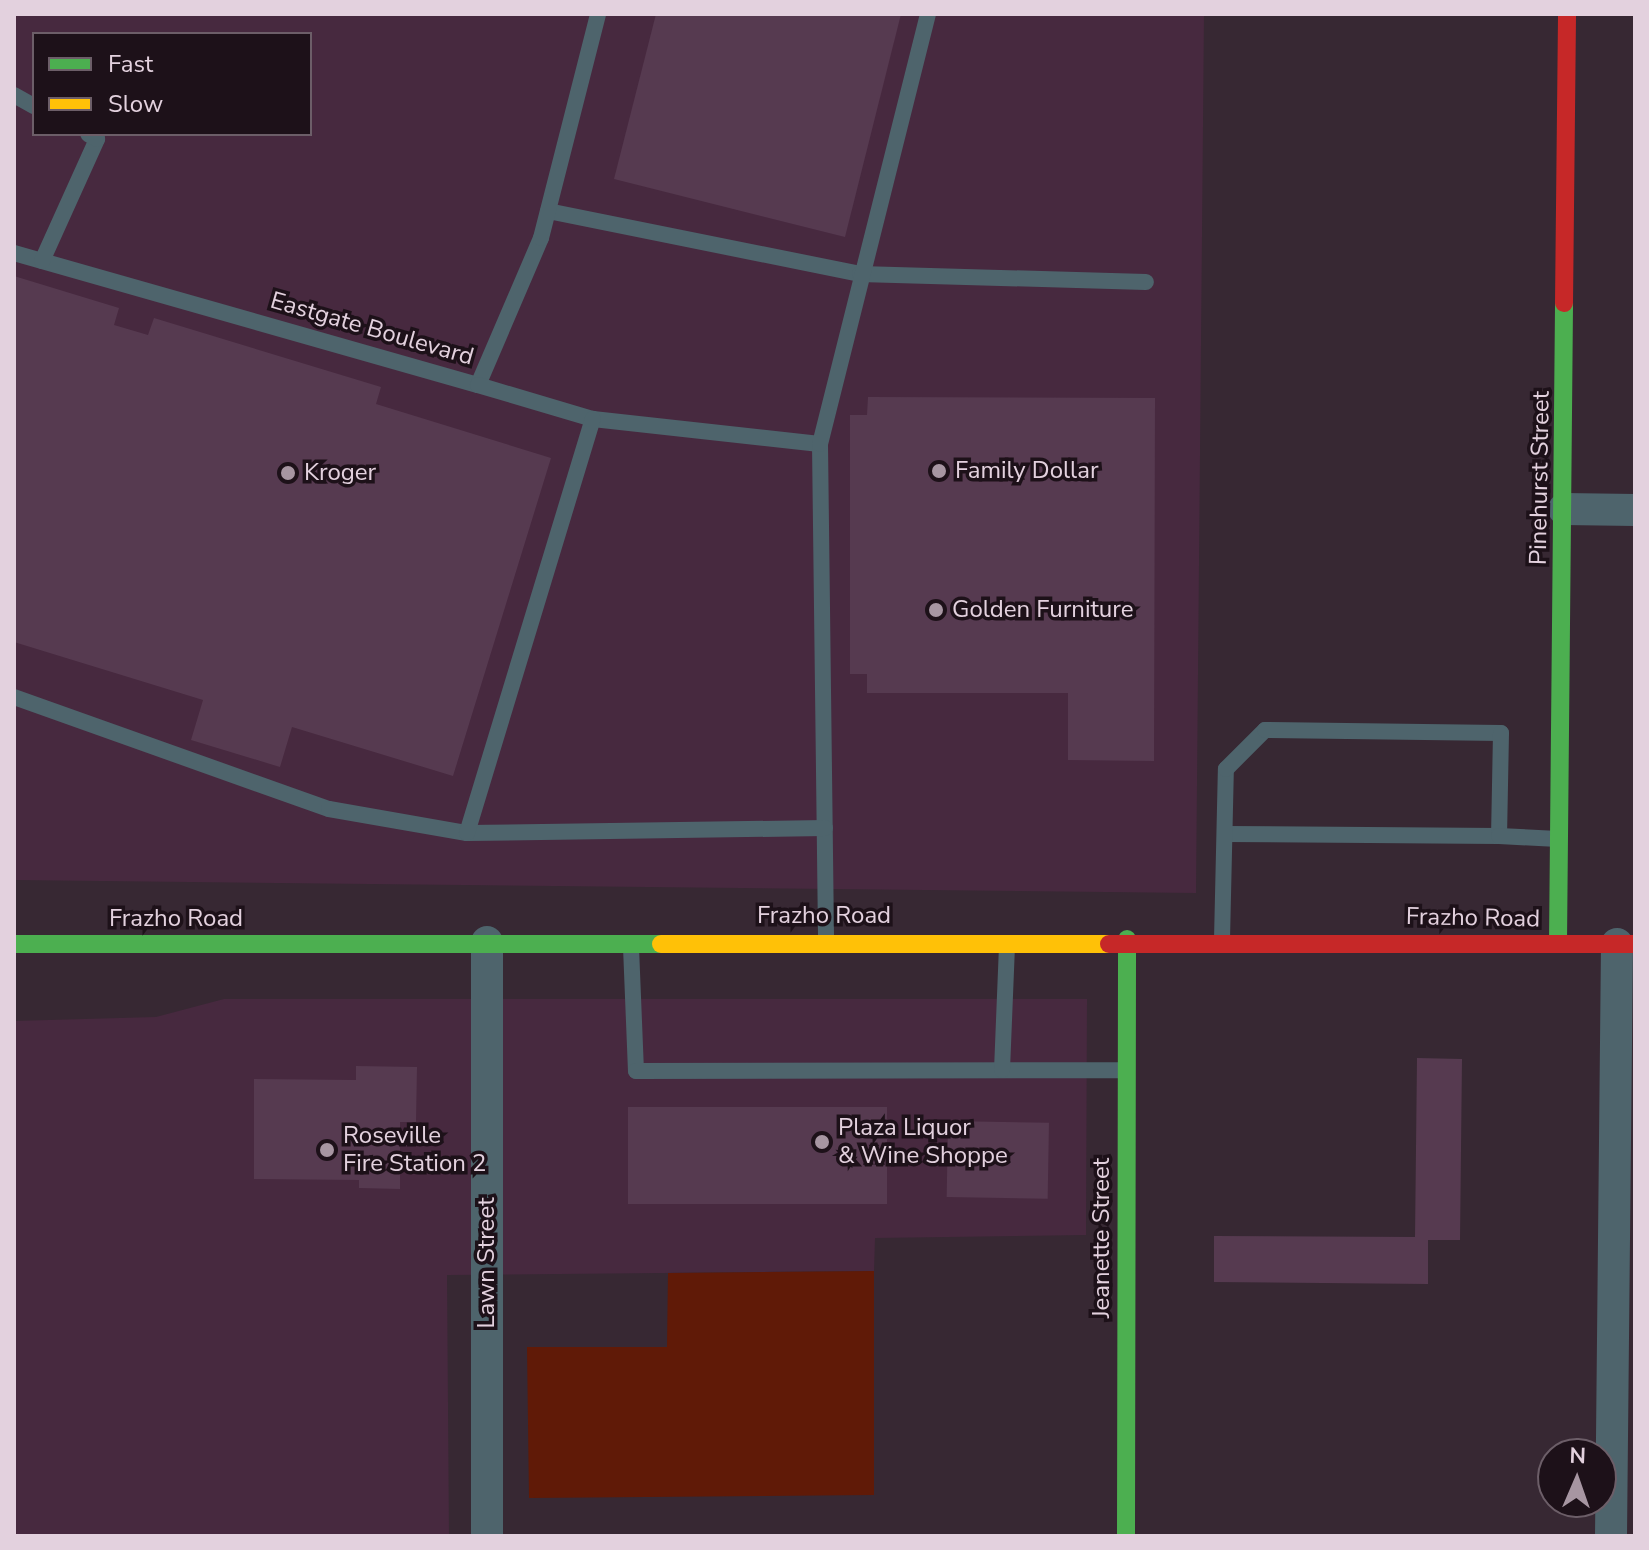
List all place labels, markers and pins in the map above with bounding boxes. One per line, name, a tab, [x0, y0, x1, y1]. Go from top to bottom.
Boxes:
place label: Family Dollar	[955, 457, 1099, 485]
place label: Kroger	[304, 459, 376, 487]
marker: Family Dollar	[930, 462, 948, 480]
marker: Kroger	[279, 464, 297, 482]
place label: Golden Furniture	[952, 596, 1134, 624]
marker: Golden Furniture	[927, 601, 945, 619]
place label: Plaza Liquor & Wine Shoppe	[838, 1114, 1008, 1170]
place label: Roseville Fire Station 2	[343, 1122, 486, 1178]
marker: Plaza Liquor & Wine Shoppe	[813, 1133, 831, 1151]
marker: Roseville Fire Station 2	[318, 1141, 336, 1159]

